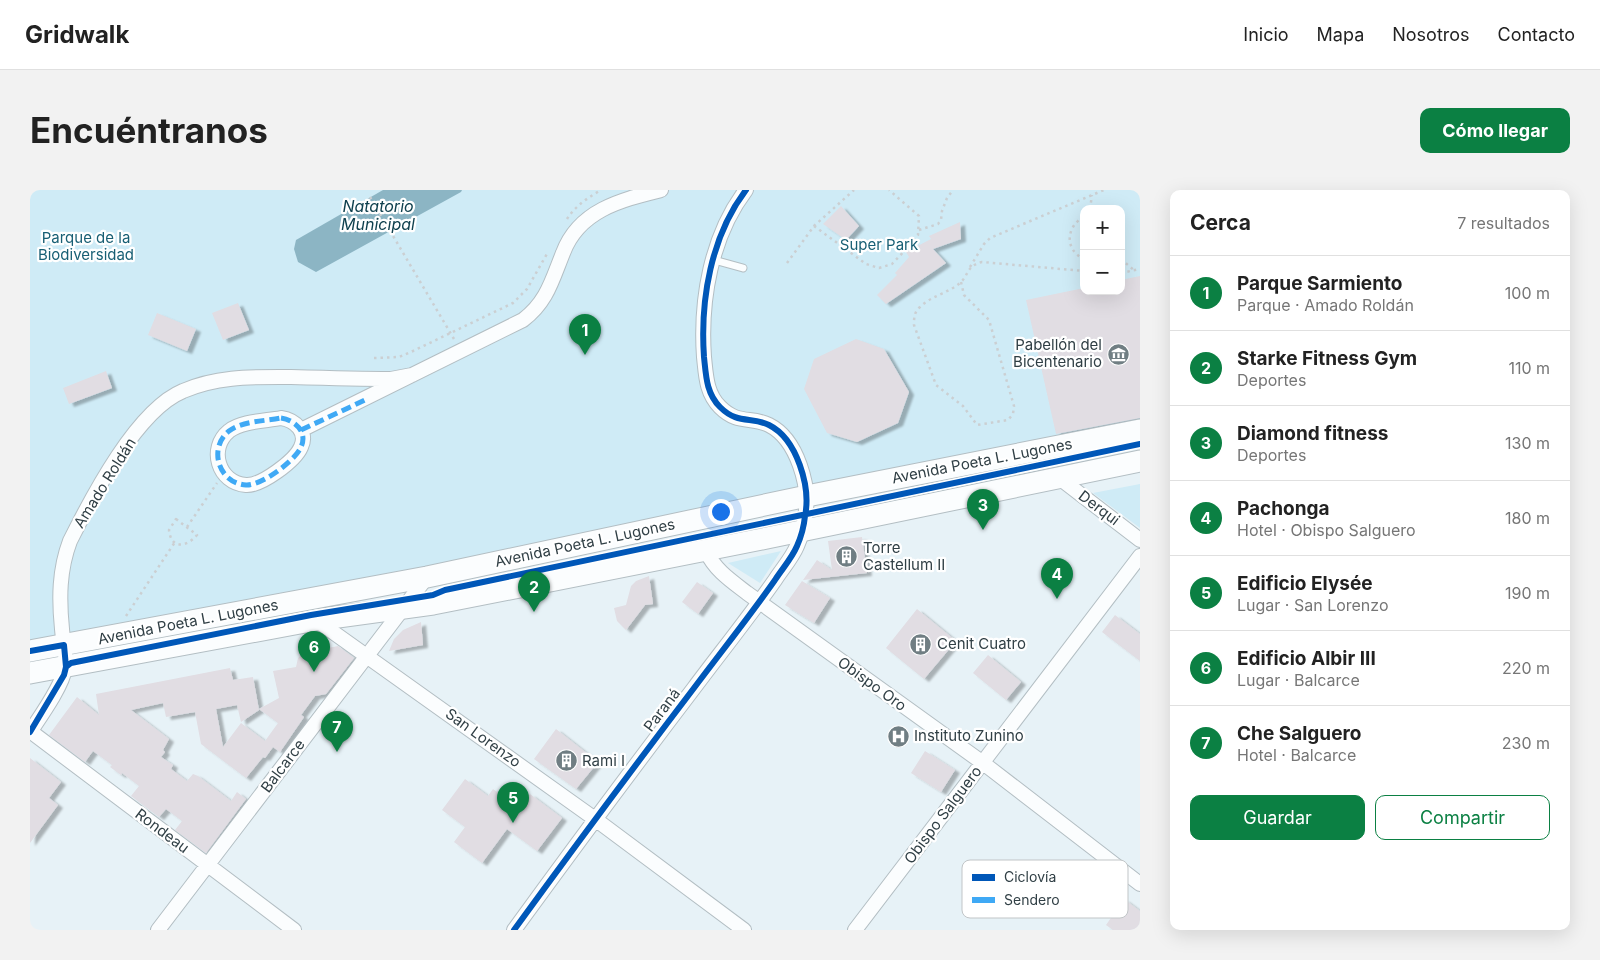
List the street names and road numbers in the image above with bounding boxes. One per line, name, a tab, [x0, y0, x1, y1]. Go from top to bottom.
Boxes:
street label: Amado Roldán	[69, 434, 140, 531]
street label: Avenida Poeta L. Lugones	[890, 434, 1074, 487]
street label: Derqui	[1075, 486, 1124, 529]
street label: Avenida Poeta L. Lugones	[493, 514, 677, 571]
street label: Avenida Poeta L. Lugones	[96, 595, 280, 648]
street label: Obispo Oro	[834, 652, 910, 715]
street label: Paraná	[639, 684, 684, 735]
street label: San Lorenzo	[442, 704, 525, 771]
street label: Balcarce	[256, 735, 309, 796]
street label: Obispo Salguero	[900, 762, 986, 867]
street label: Rondeau	[132, 804, 193, 857]

